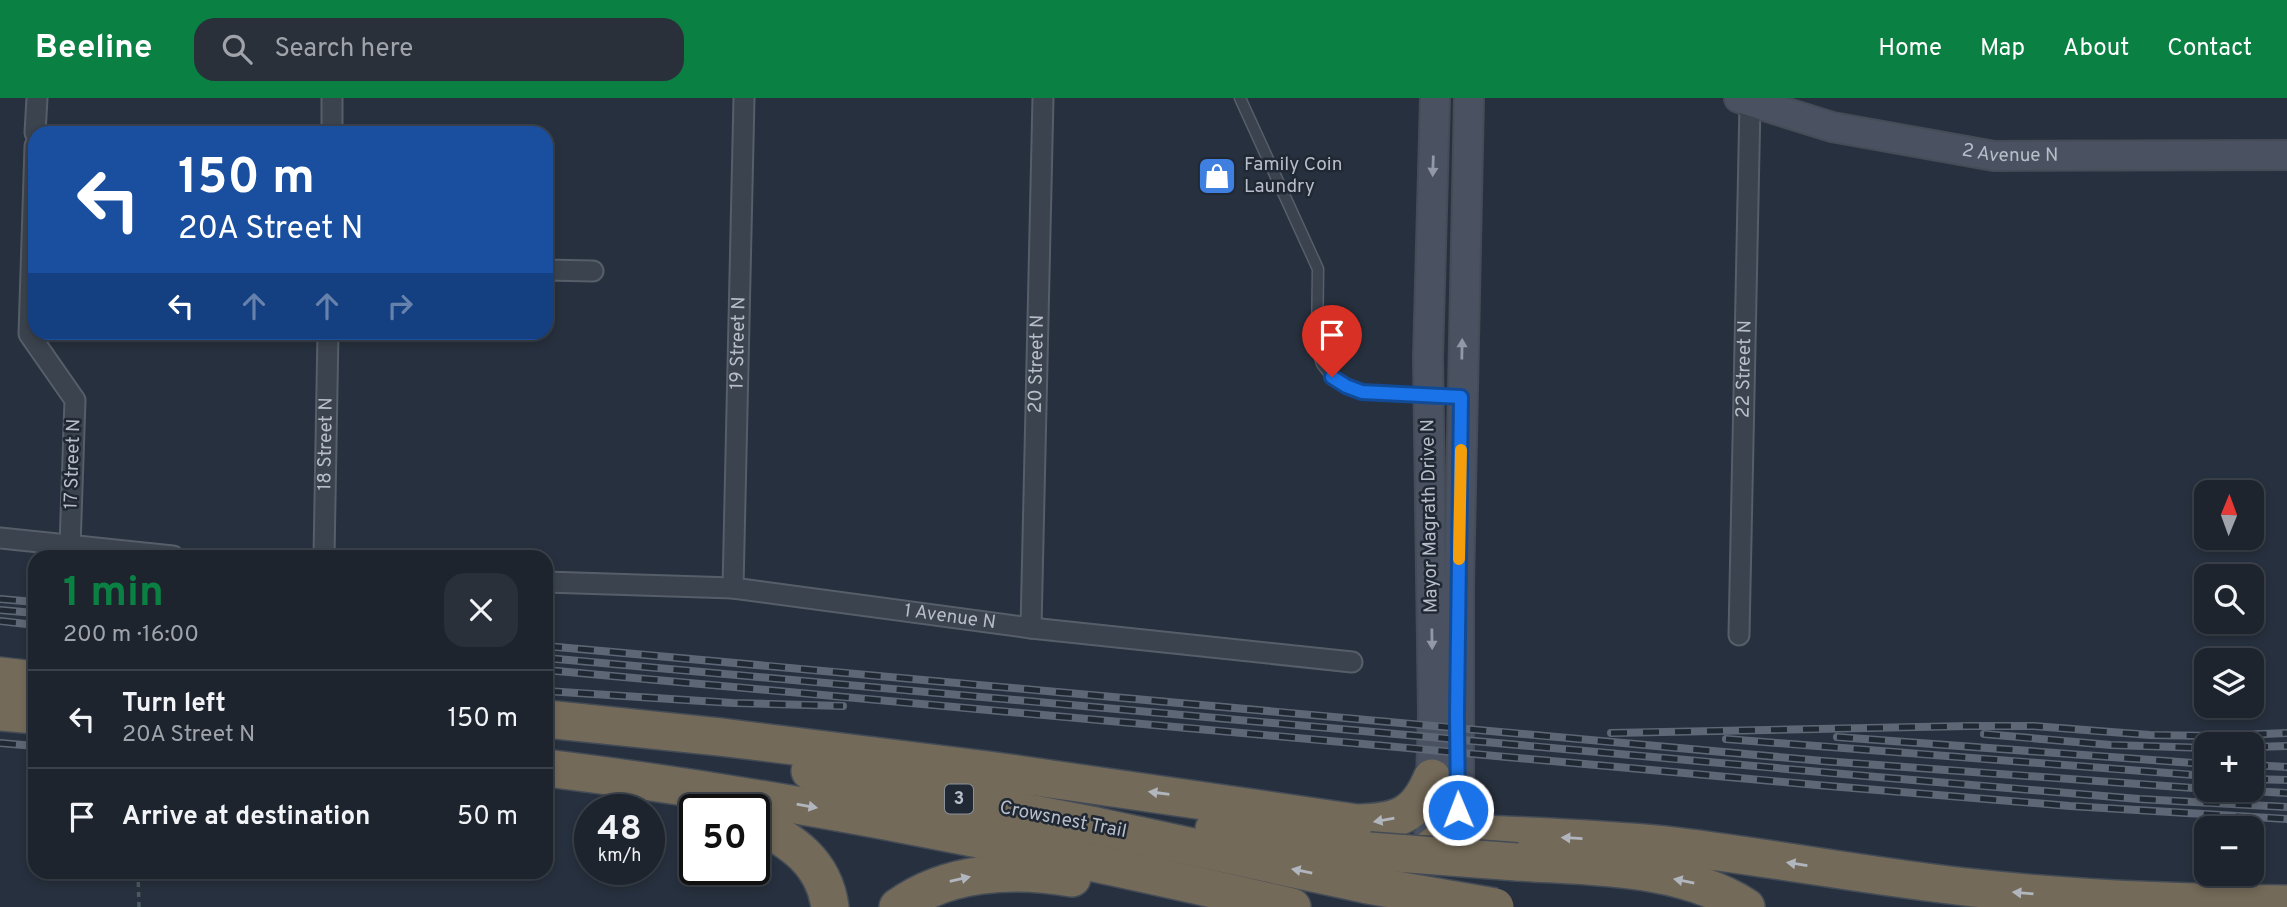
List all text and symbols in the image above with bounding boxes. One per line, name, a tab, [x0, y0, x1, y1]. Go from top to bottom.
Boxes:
search box	[194, 18, 684, 81]
text: Beeline	[35, 28, 152, 70]
icon: search	[218, 30, 256, 68]
text: Search here	[274, 33, 413, 66]
text: Home	[1878, 34, 1942, 64]
text: Map	[1980, 34, 2025, 64]
text: About	[2063, 34, 2129, 64]
text: Contact	[2167, 34, 2252, 64]
street label: 2 Avenue N	[1960, 138, 2058, 169]
text: 150 m	[178, 149, 315, 211]
place label: Family Coin Laundry	[1244, 153, 1342, 199]
icon: left	[63, 154, 154, 245]
shop icon: Family Coin Laundry	[1196, 155, 1238, 197]
one-way arrow	[1428, 155, 1439, 177]
text: 20A Street N	[178, 210, 363, 250]
icon: left	[162, 287, 200, 325]
icon: ahead	[235, 287, 273, 325]
icon: ahead	[308, 287, 346, 325]
icon: right	[381, 287, 419, 325]
street label: 19 Street N	[725, 296, 752, 390]
pin	[1302, 305, 1362, 377]
street label: 20 Street N	[1024, 315, 1050, 414]
icon: arrive	[1313, 316, 1351, 354]
street label: 22 Street N	[1731, 320, 1758, 418]
one-way arrow	[1456, 337, 1468, 359]
street label: 18 Street N	[313, 397, 339, 491]
street label: 17 Street N	[59, 418, 87, 510]
street label: Mayor Magrath Drive N	[1416, 419, 1444, 613]
north arrow	[2194, 480, 2264, 550]
map controls	[2194, 480, 2264, 886]
button: search	[2194, 564, 2264, 634]
text: 1 min	[63, 568, 164, 621]
button: close	[444, 573, 518, 647]
street label: 1 Avenue N	[903, 599, 997, 635]
text: 200 m · 16:00	[63, 621, 199, 650]
one-way arrow	[1426, 628, 1438, 650]
button: layers	[2194, 648, 2264, 718]
text: Turn left	[122, 688, 226, 721]
icon: left	[63, 700, 101, 738]
text: 150 m	[447, 703, 518, 736]
text: 20A Street N	[122, 721, 255, 750]
button: +	[2194, 732, 2264, 802]
position arrow	[1421, 773, 1495, 847]
road number: 3	[945, 784, 973, 814]
one-way arrow	[1148, 788, 1170, 799]
speed limit sign: 50	[679, 794, 770, 885]
street label: Crowsnest Trail	[997, 796, 1129, 844]
icon: arrive	[63, 798, 101, 836]
text: Arrive at destination	[122, 801, 370, 834]
text: 50 m	[457, 801, 518, 834]
one-way arrow	[796, 801, 818, 812]
text: 48	[597, 808, 642, 852]
one-way arrow	[1373, 815, 1395, 826]
button: −	[2194, 816, 2264, 886]
one-way arrow	[1560, 832, 1582, 843]
text: km/h	[598, 845, 641, 868]
one-way arrow	[1786, 859, 1808, 870]
one-way arrow	[1291, 865, 1313, 876]
one-way arrow	[949, 874, 971, 885]
one-way arrow	[1673, 876, 1695, 887]
one-way arrow	[2012, 887, 2034, 898]

